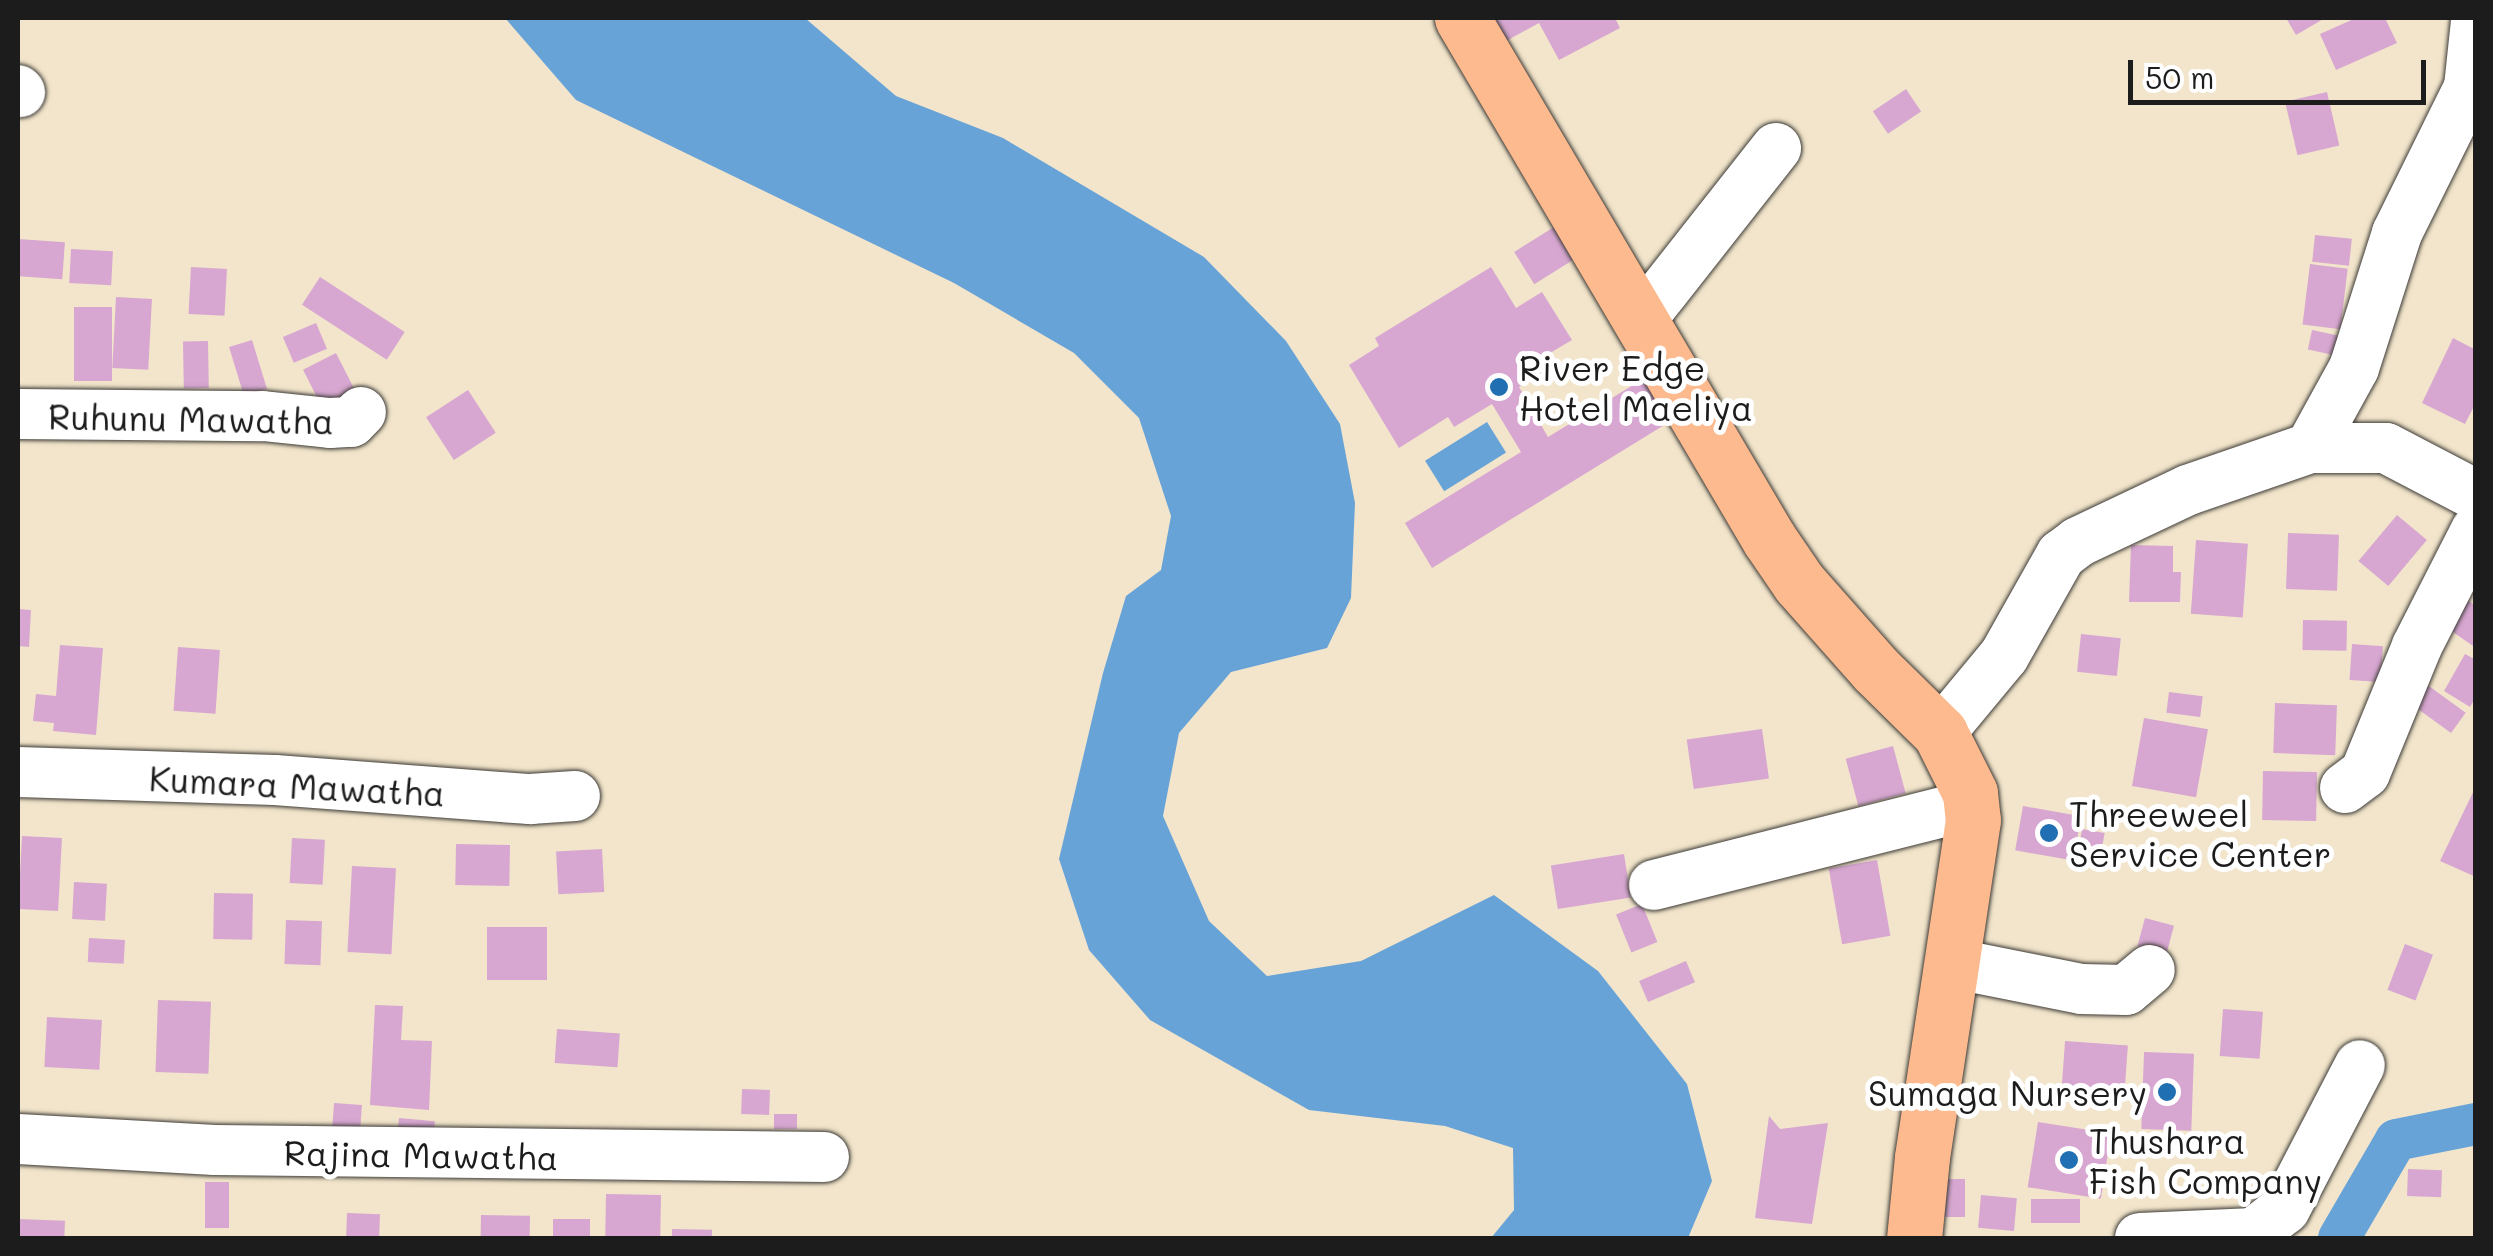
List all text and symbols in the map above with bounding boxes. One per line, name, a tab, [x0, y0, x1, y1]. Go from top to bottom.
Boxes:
scale bar	[2133, 40, 2430, 102]
text: 50 m	[2145, 57, 2215, 97]
place label: River Edge Hotel Maeliya	[1519, 346, 1753, 428]
marker: River Edge Hotel Maeliya	[1488, 376, 1510, 398]
street label: Ruhunu Mawatha	[48, 395, 334, 441]
street label: Kumara Mawatha	[148, 756, 446, 814]
place label: Threeweel Service Center	[2069, 792, 2331, 874]
marker: Threeweel Service Center	[2038, 822, 2060, 844]
place label: Sumaga Nursery	[1868, 1071, 2147, 1113]
marker: Sumaga Nursery	[2156, 1081, 2178, 1103]
place label: Thushara Fish Company	[2089, 1119, 2322, 1201]
street label: Rajina Mawatha	[283, 1131, 559, 1177]
marker: Thushara Fish Company	[2058, 1149, 2080, 1171]

